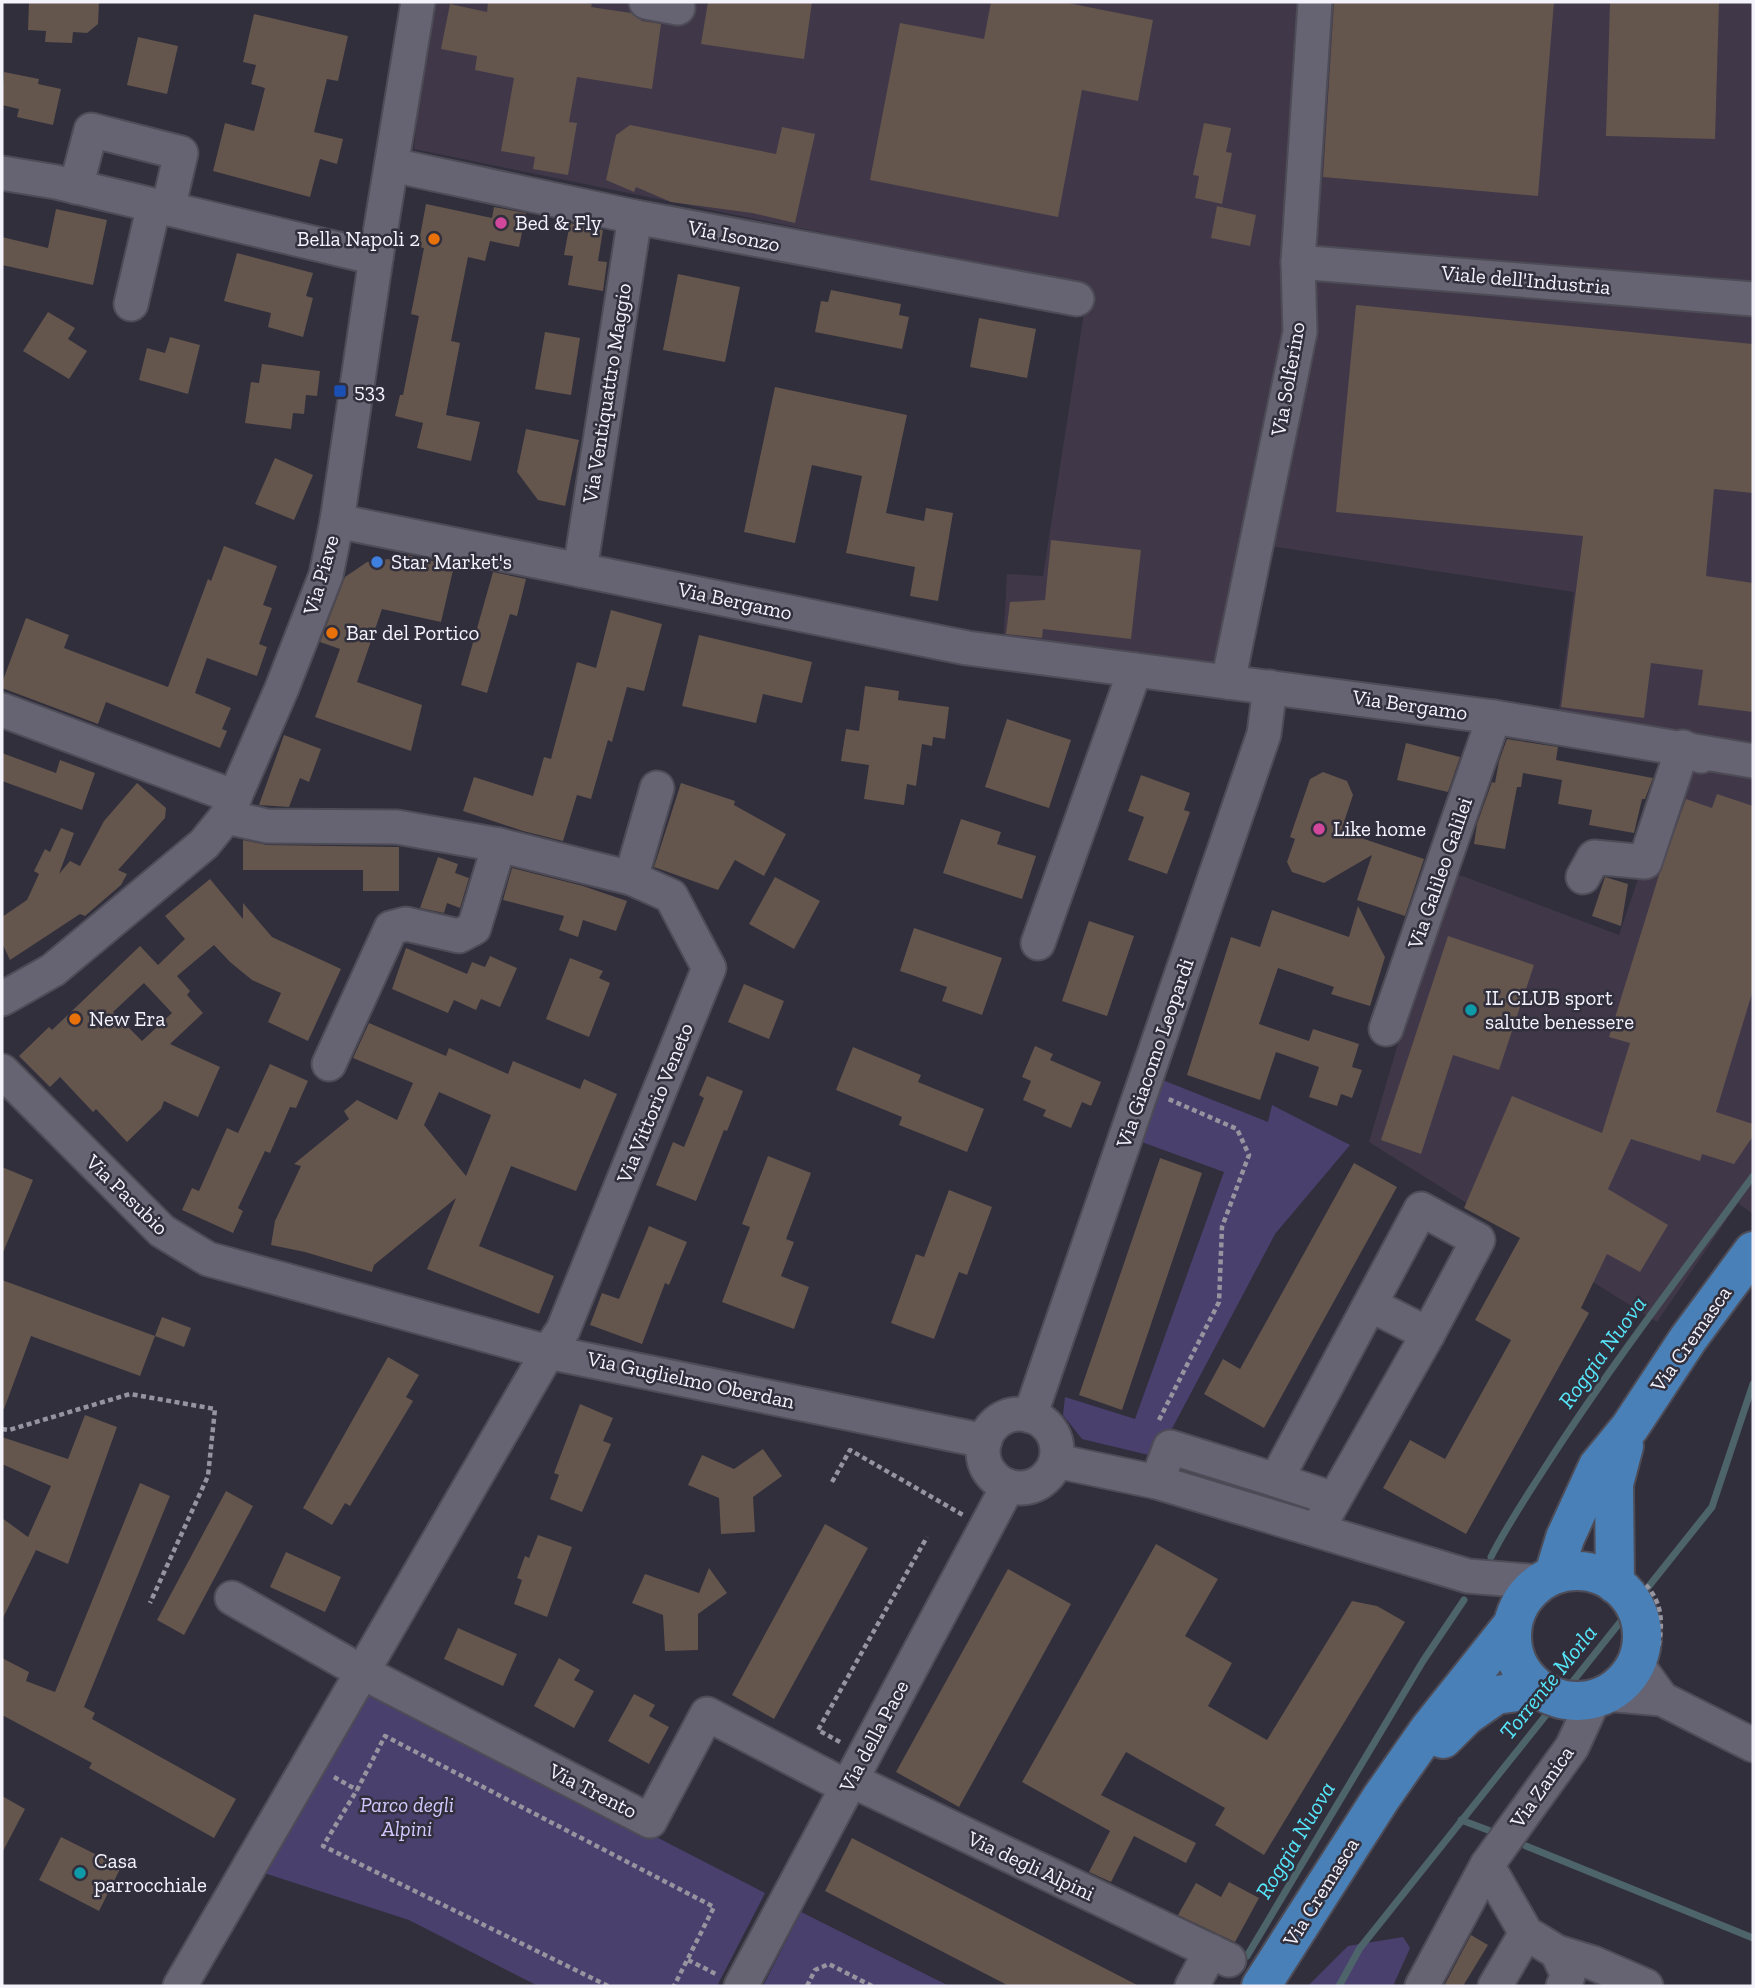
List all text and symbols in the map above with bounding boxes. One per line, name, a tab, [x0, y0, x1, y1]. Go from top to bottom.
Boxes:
place label: Bed & Fly	[515, 210, 602, 235]
street label: Via Isonzo	[685, 214, 782, 257]
marker: Bed & Fly	[493, 215, 509, 231]
place label: Bella Napoli 2	[297, 226, 420, 251]
marker: Bella Napoli 2	[426, 231, 442, 247]
street label: Viale dell'Industria	[1439, 260, 1612, 299]
street label: Via Ventiquattro Maggio	[577, 281, 636, 506]
street label: Via Solferino	[1265, 320, 1310, 439]
place label: 533	[354, 378, 385, 403]
marker: 533	[332, 383, 348, 399]
street label: Via Piave	[297, 532, 344, 619]
place label: Star Market's	[391, 549, 512, 574]
marker: Star Market's	[369, 554, 385, 570]
street label: Via Bergamo	[675, 576, 794, 625]
place label: Bar del Portico	[346, 620, 479, 645]
marker: Bar del Portico	[324, 625, 340, 641]
street label: Via Bergamo	[1350, 684, 1469, 725]
street label: Via Galileo Galilei	[1402, 794, 1477, 953]
place label: Like home	[1333, 816, 1426, 841]
marker: Like home	[1311, 821, 1327, 837]
street label: Via Giacomo Leopardi	[1110, 955, 1199, 1152]
place label: IL CLUB sport salute benessere	[1485, 985, 1634, 1034]
marker: IL CLUB sport salute benessere	[1463, 1002, 1479, 1018]
place label: New Era	[89, 1006, 165, 1031]
marker: New Era	[67, 1011, 83, 1027]
street label: Via Vittorio Veneto	[611, 1019, 698, 1188]
street label: Via Pasubio	[80, 1149, 174, 1240]
street label: Via Cremasca	[1644, 1281, 1736, 1397]
water label: Roggia Nuova	[1552, 1290, 1652, 1414]
street label: Via Guglielmo Oberdan	[584, 1345, 797, 1414]
water label: Torrente Morla	[1493, 1619, 1603, 1745]
street label: Via della Pace	[833, 1675, 914, 1797]
street label: Via Zanica	[1504, 1741, 1579, 1833]
street label: Via Trento	[544, 1757, 641, 1823]
water label: Roggia Nuova	[1249, 1776, 1341, 1904]
park label: Parco degli Alpini	[360, 1792, 454, 1841]
street label: Via degli Alpini	[963, 1825, 1099, 1906]
street label: Via Cremasca	[1277, 1833, 1364, 1952]
place label: Casa parrocchiale	[94, 1848, 207, 1897]
marker: Casa parrocchiale	[72, 1865, 88, 1881]

